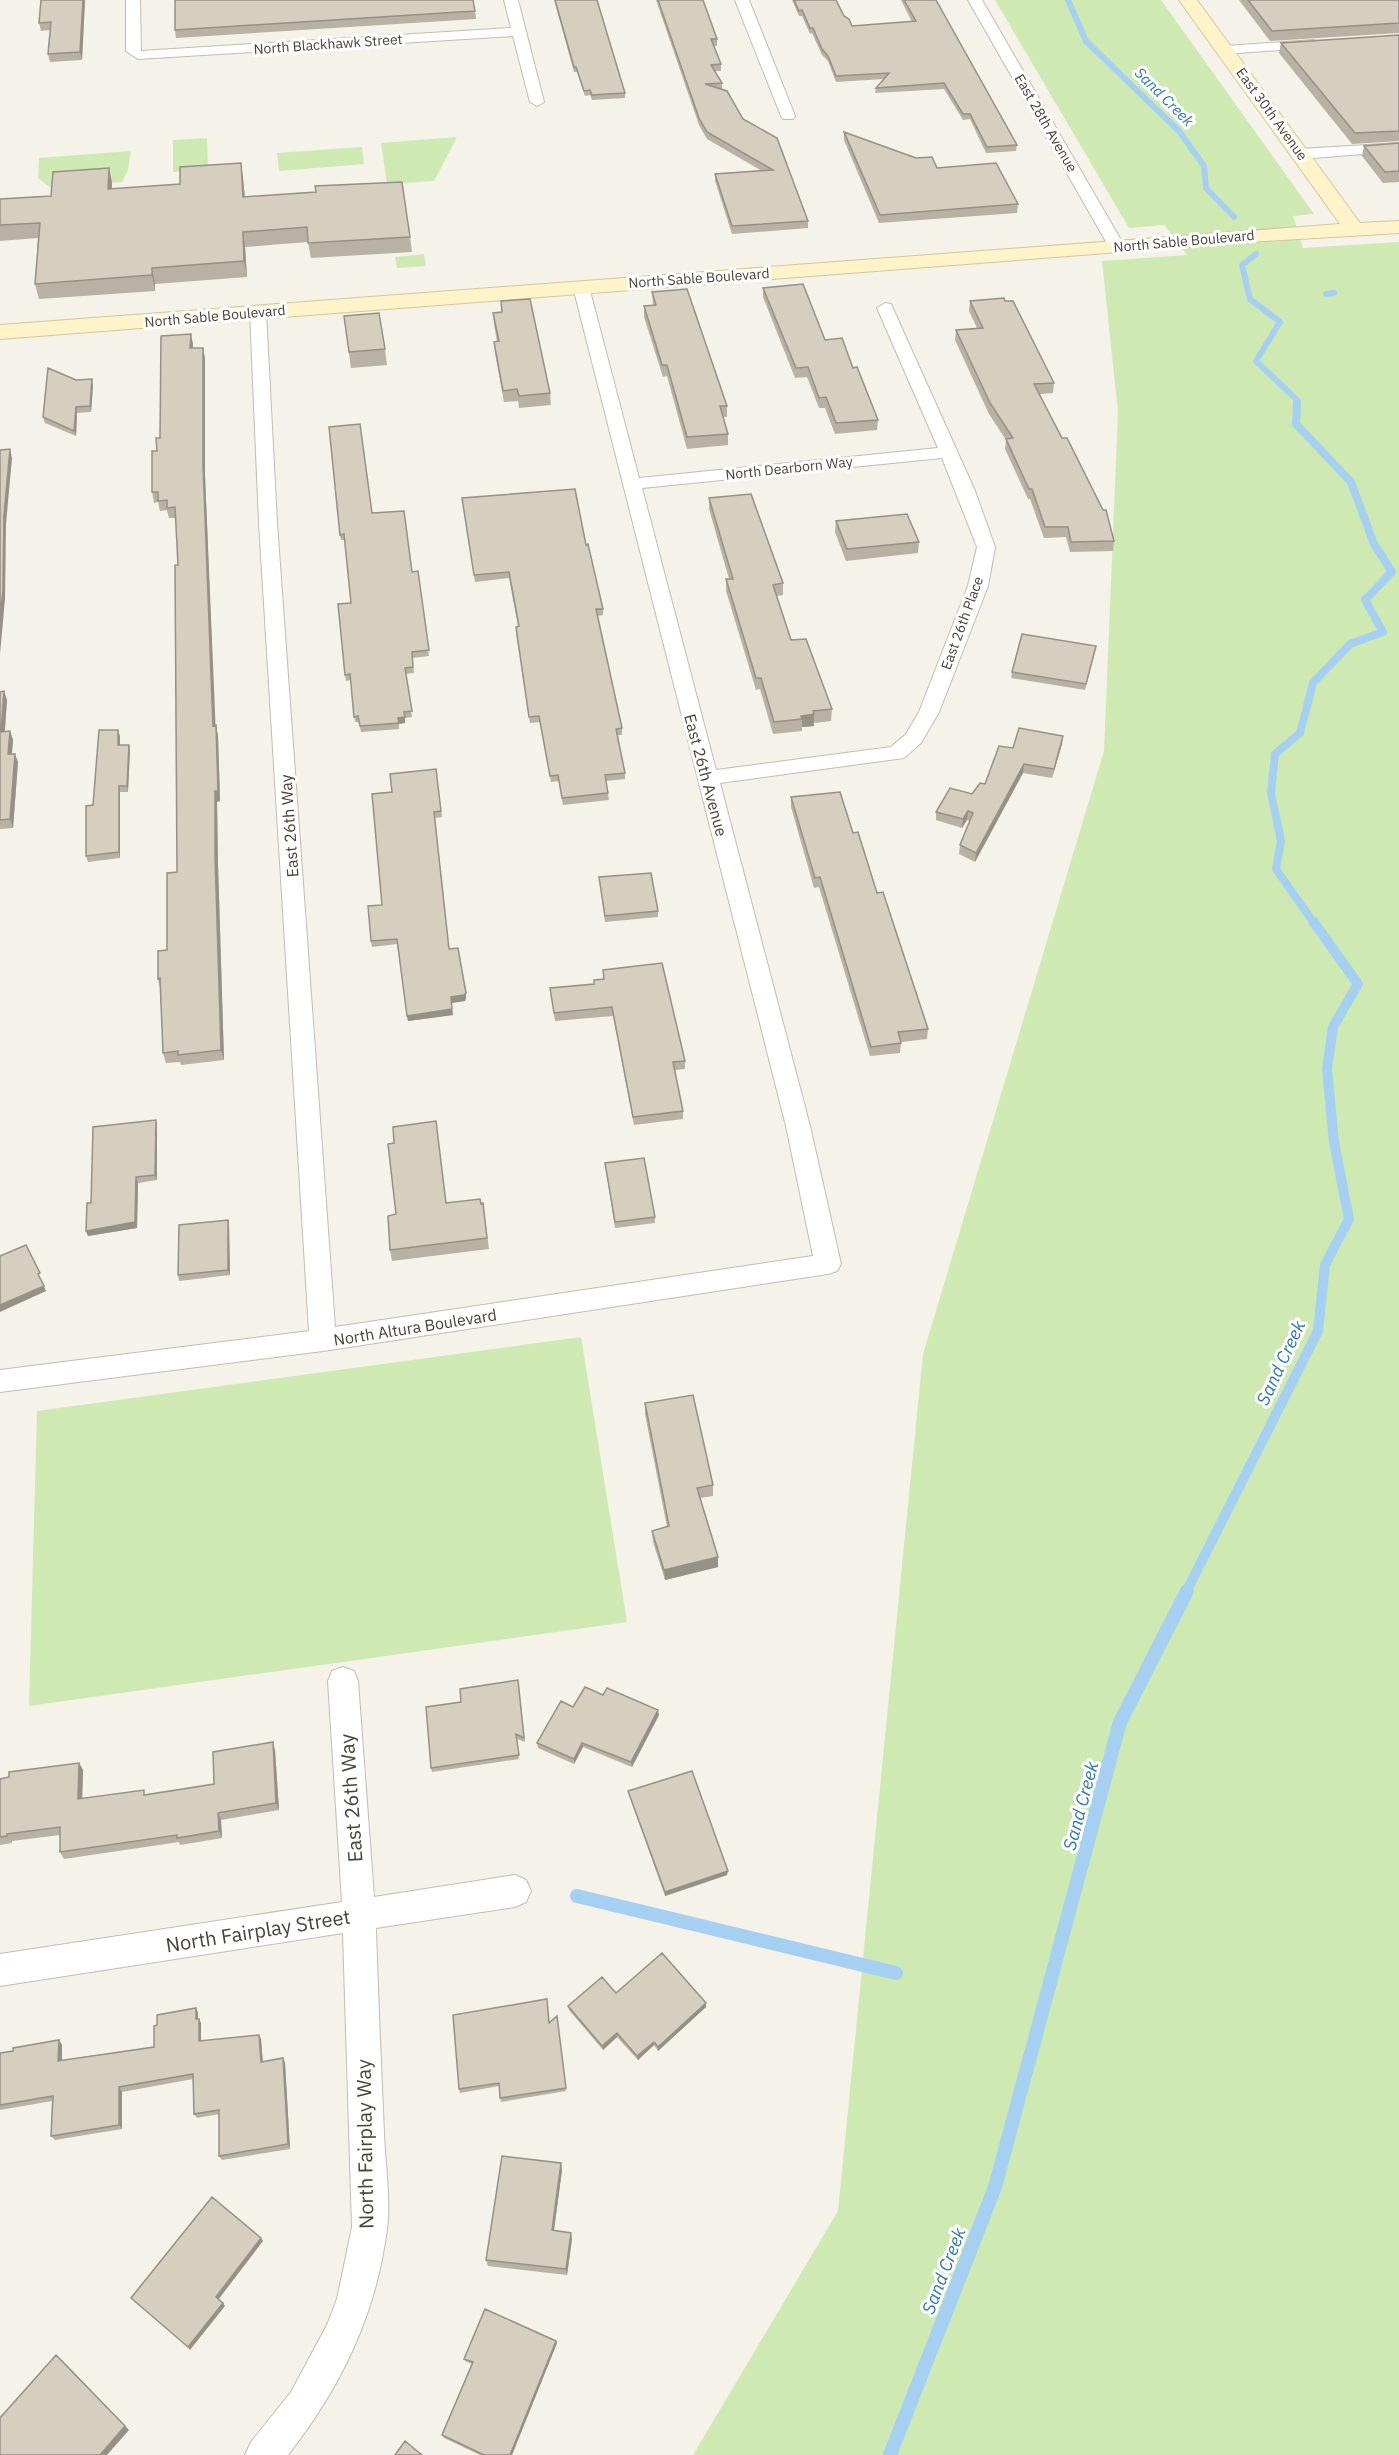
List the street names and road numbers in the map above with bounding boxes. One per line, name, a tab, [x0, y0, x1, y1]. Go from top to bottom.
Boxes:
street label: North Blackhawk Street	[253, 30, 403, 58]
street label: East 30th Avenue	[1232, 64, 1312, 164]
street label: East 28th Avenue	[1011, 71, 1082, 176]
street label: North Sable Boulevard	[1113, 226, 1255, 256]
street label: North Sable Boulevard	[628, 264, 770, 292]
street label: North Sable Boulevard	[144, 301, 286, 331]
street label: North Dearborn Way	[724, 452, 854, 484]
street label: East 26th Place	[937, 574, 987, 672]
street label: East 26th Avenue	[680, 712, 732, 839]
street label: East 26th Way	[275, 774, 303, 878]
street label: North Altura Boulevard	[332, 1304, 498, 1350]
street label: East 26th Way	[333, 1733, 368, 1863]
street label: North Fairplay Street	[164, 1903, 352, 1958]
street label: North Fairplay Way	[350, 2059, 379, 2229]

